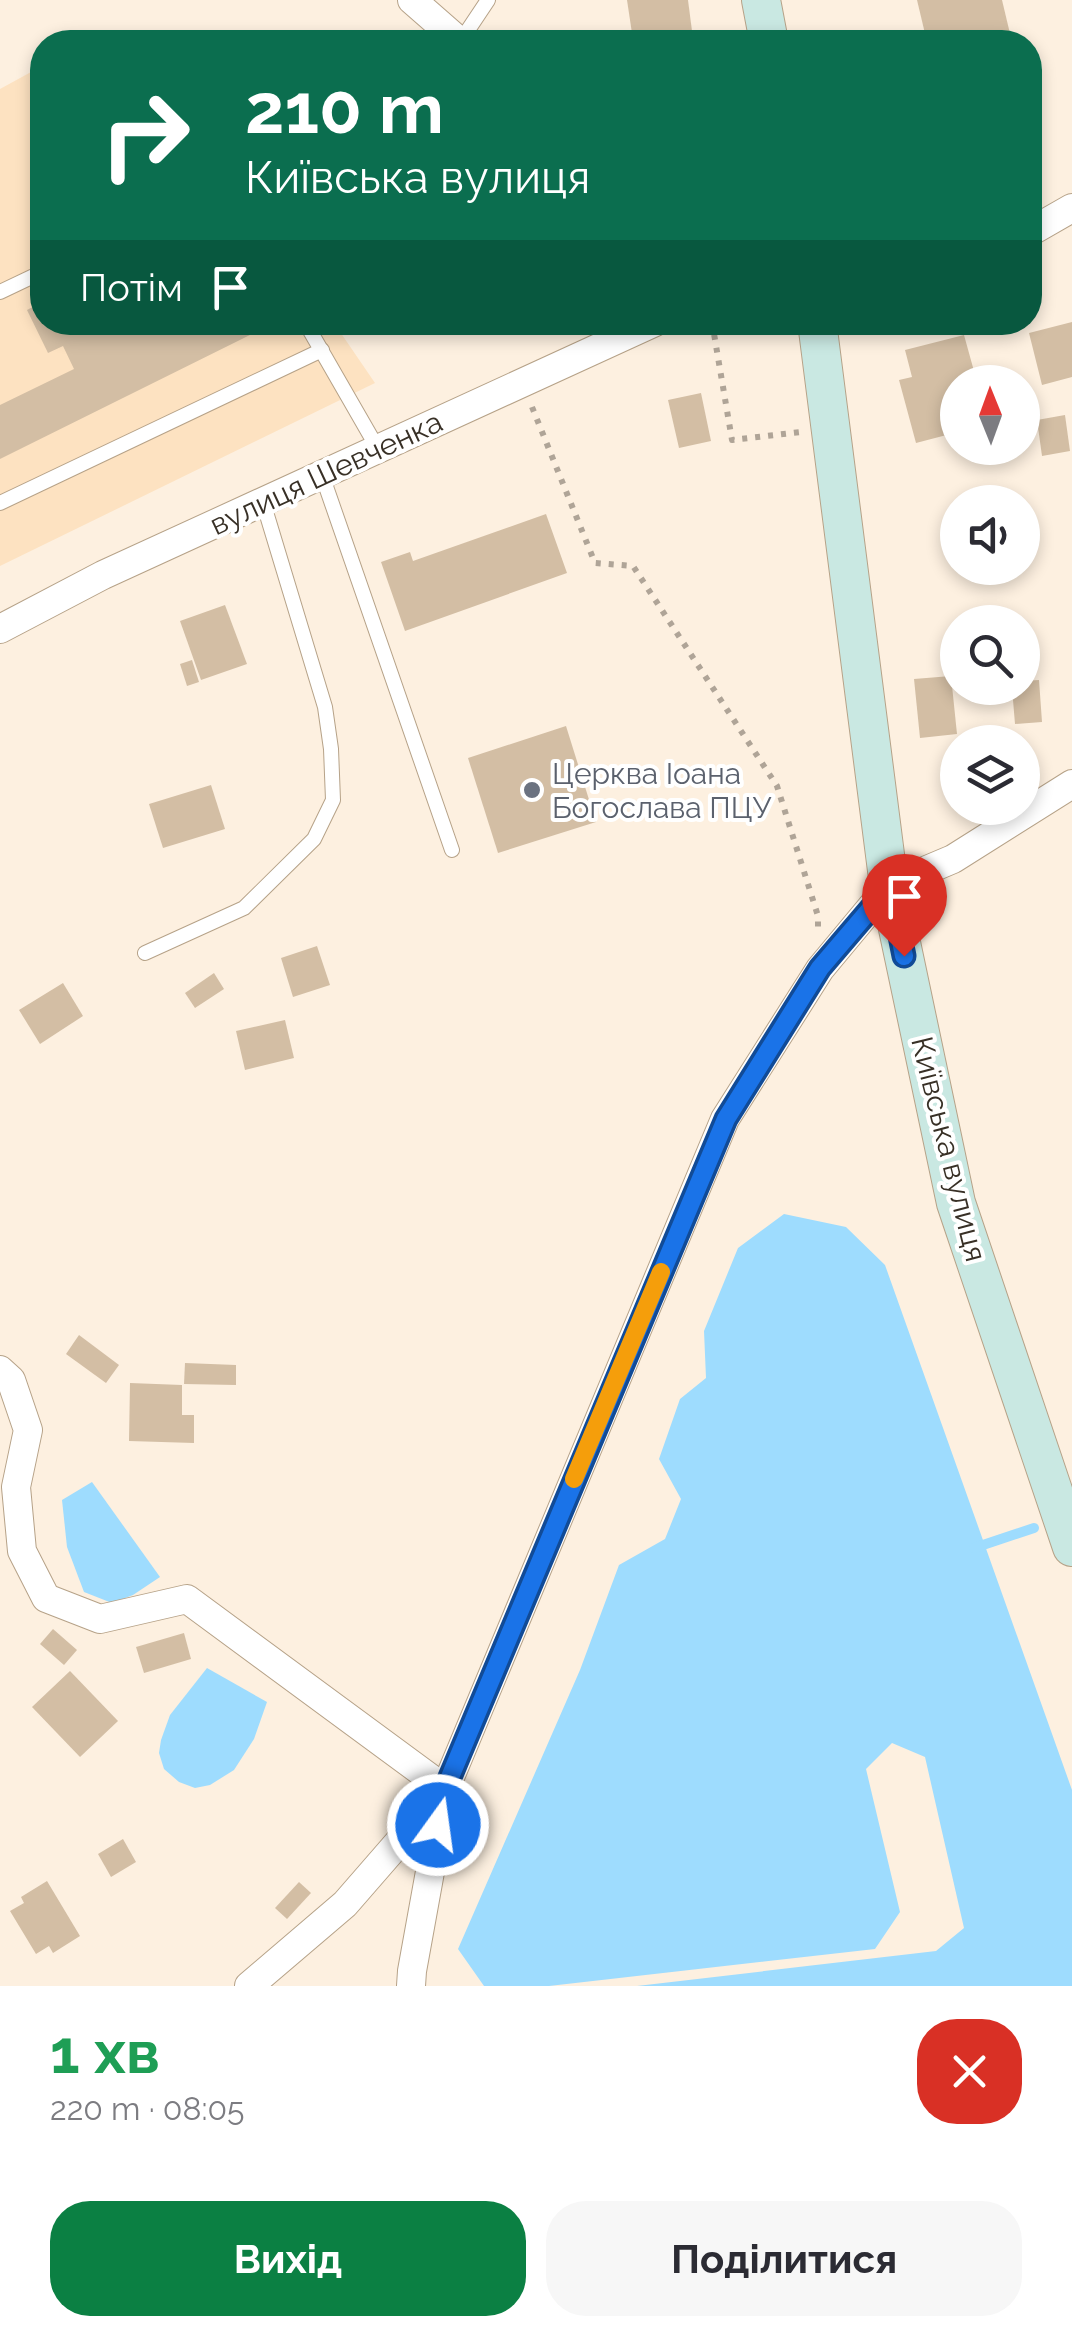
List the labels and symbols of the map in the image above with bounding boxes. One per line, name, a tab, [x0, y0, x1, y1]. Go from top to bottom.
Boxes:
north arrow	[940, 365, 1040, 465]
street label: вулиця Шевченка	[204, 404, 448, 542]
place label: Церква Іоана Богослава ПЦУ	[552, 756, 772, 825]
marker: Церква Іоана Богослава ПЦУ	[521, 779, 543, 801]
pin	[862, 854, 947, 957]
street label: Київська вулиця	[904, 1033, 994, 1265]
position arrow	[386, 1773, 490, 1877]

